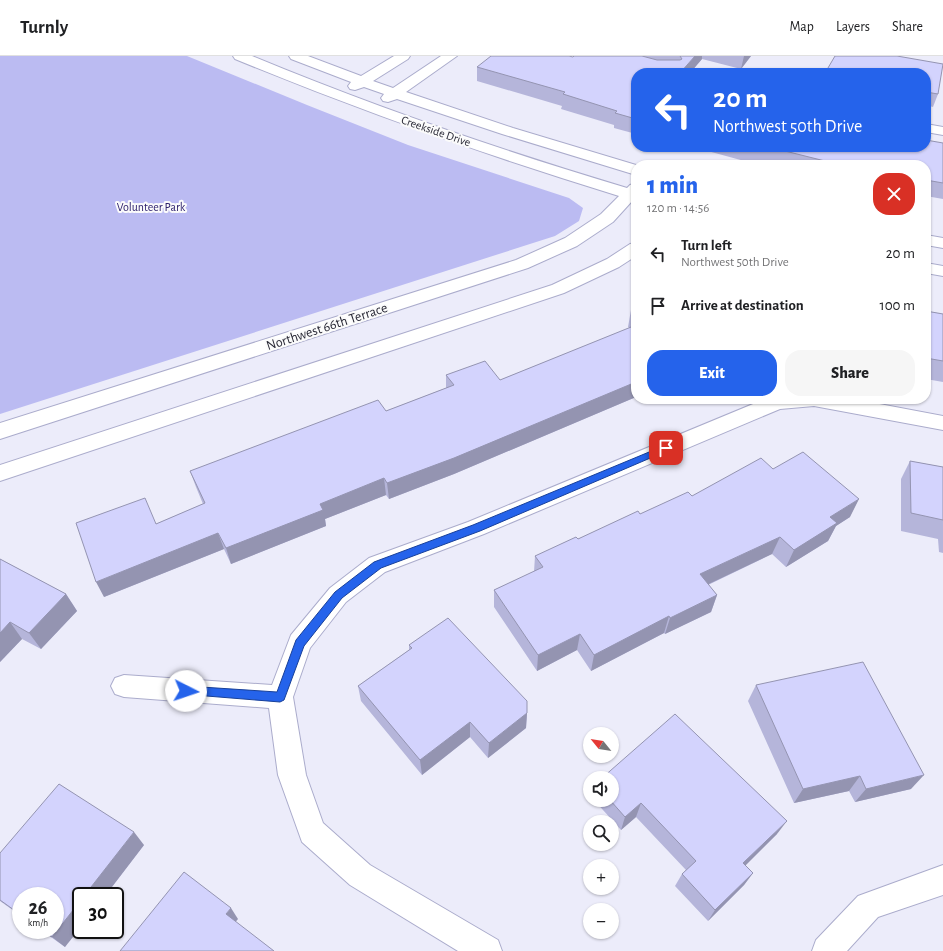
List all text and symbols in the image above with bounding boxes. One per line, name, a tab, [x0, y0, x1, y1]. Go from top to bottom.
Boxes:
text: Turnly	[20, 18, 68, 37]
text: Map	[789, 20, 814, 34]
text: Layers	[836, 20, 870, 34]
text: Share	[892, 20, 923, 34]
icon: left	[647, 84, 699, 136]
text: 20 m	[713, 85, 768, 113]
street label: Creekside Drive	[400, 114, 472, 148]
text: Northwest 50th Drive	[713, 118, 862, 136]
button: close	[873, 173, 915, 215]
text: 1 min	[647, 174, 698, 198]
park label: Volunteer Park	[117, 201, 186, 213]
text: 120 m · 14:56	[647, 202, 709, 215]
text: Turn left	[681, 238, 732, 253]
icon: left	[647, 243, 669, 265]
text: 20 m	[886, 246, 915, 261]
text: Northwest 50th Drive	[681, 256, 789, 269]
icon: arrive	[647, 295, 669, 317]
text: Arrive at destination	[681, 298, 804, 313]
text: 100 m	[880, 298, 915, 313]
street label: Northwest 66th Terrace	[265, 301, 389, 353]
button: Exit	[647, 350, 777, 396]
button: Share	[785, 350, 915, 396]
pin	[649, 431, 683, 465]
icon: arrive	[655, 437, 677, 459]
position arrow	[165, 670, 207, 712]
north arrow	[583, 727, 619, 763]
map controls	[583, 727, 619, 939]
button: sound	[583, 771, 619, 807]
button: search	[583, 815, 619, 851]
button: +	[583, 859, 619, 895]
speed limit sign: 30	[72, 887, 124, 939]
text: 26	[28, 898, 48, 918]
button: −	[583, 903, 619, 939]
text: km/h	[28, 918, 48, 928]

